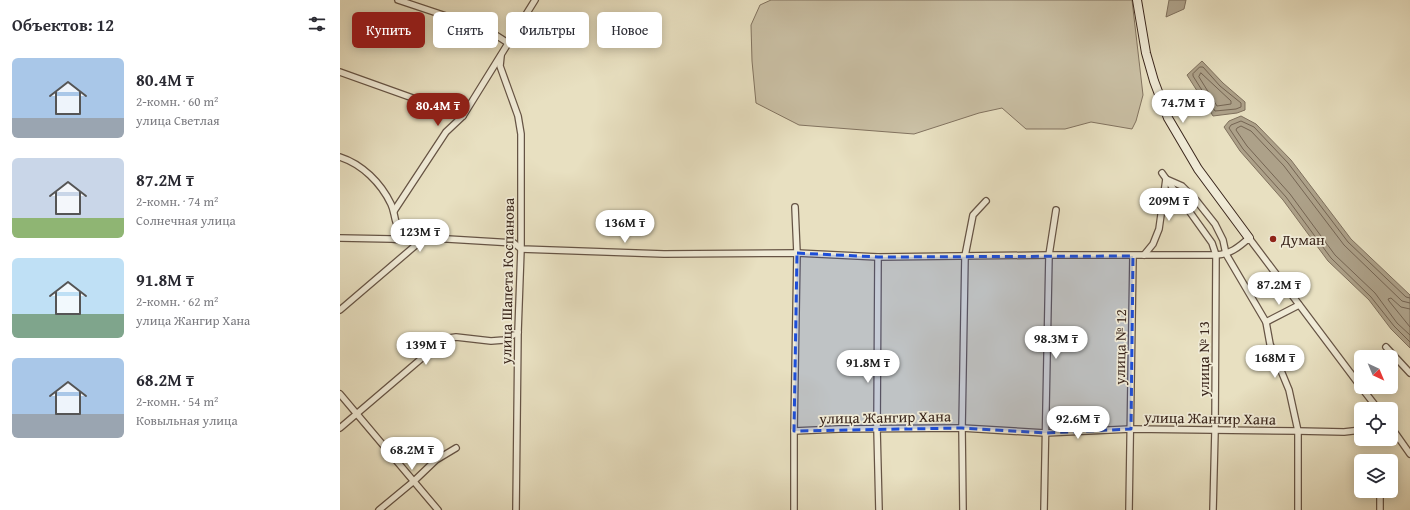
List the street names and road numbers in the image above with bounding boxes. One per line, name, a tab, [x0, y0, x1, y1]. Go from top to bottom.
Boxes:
street label: улица Шапета Коспанова	[495, 197, 519, 365]
street label: улица № 12	[1109, 309, 1131, 386]
street label: улица № 13	[1193, 321, 1214, 398]
street label: улица Жангир Хана	[818, 405, 952, 429]
street label: улица Жангир Хана	[1143, 406, 1277, 430]

